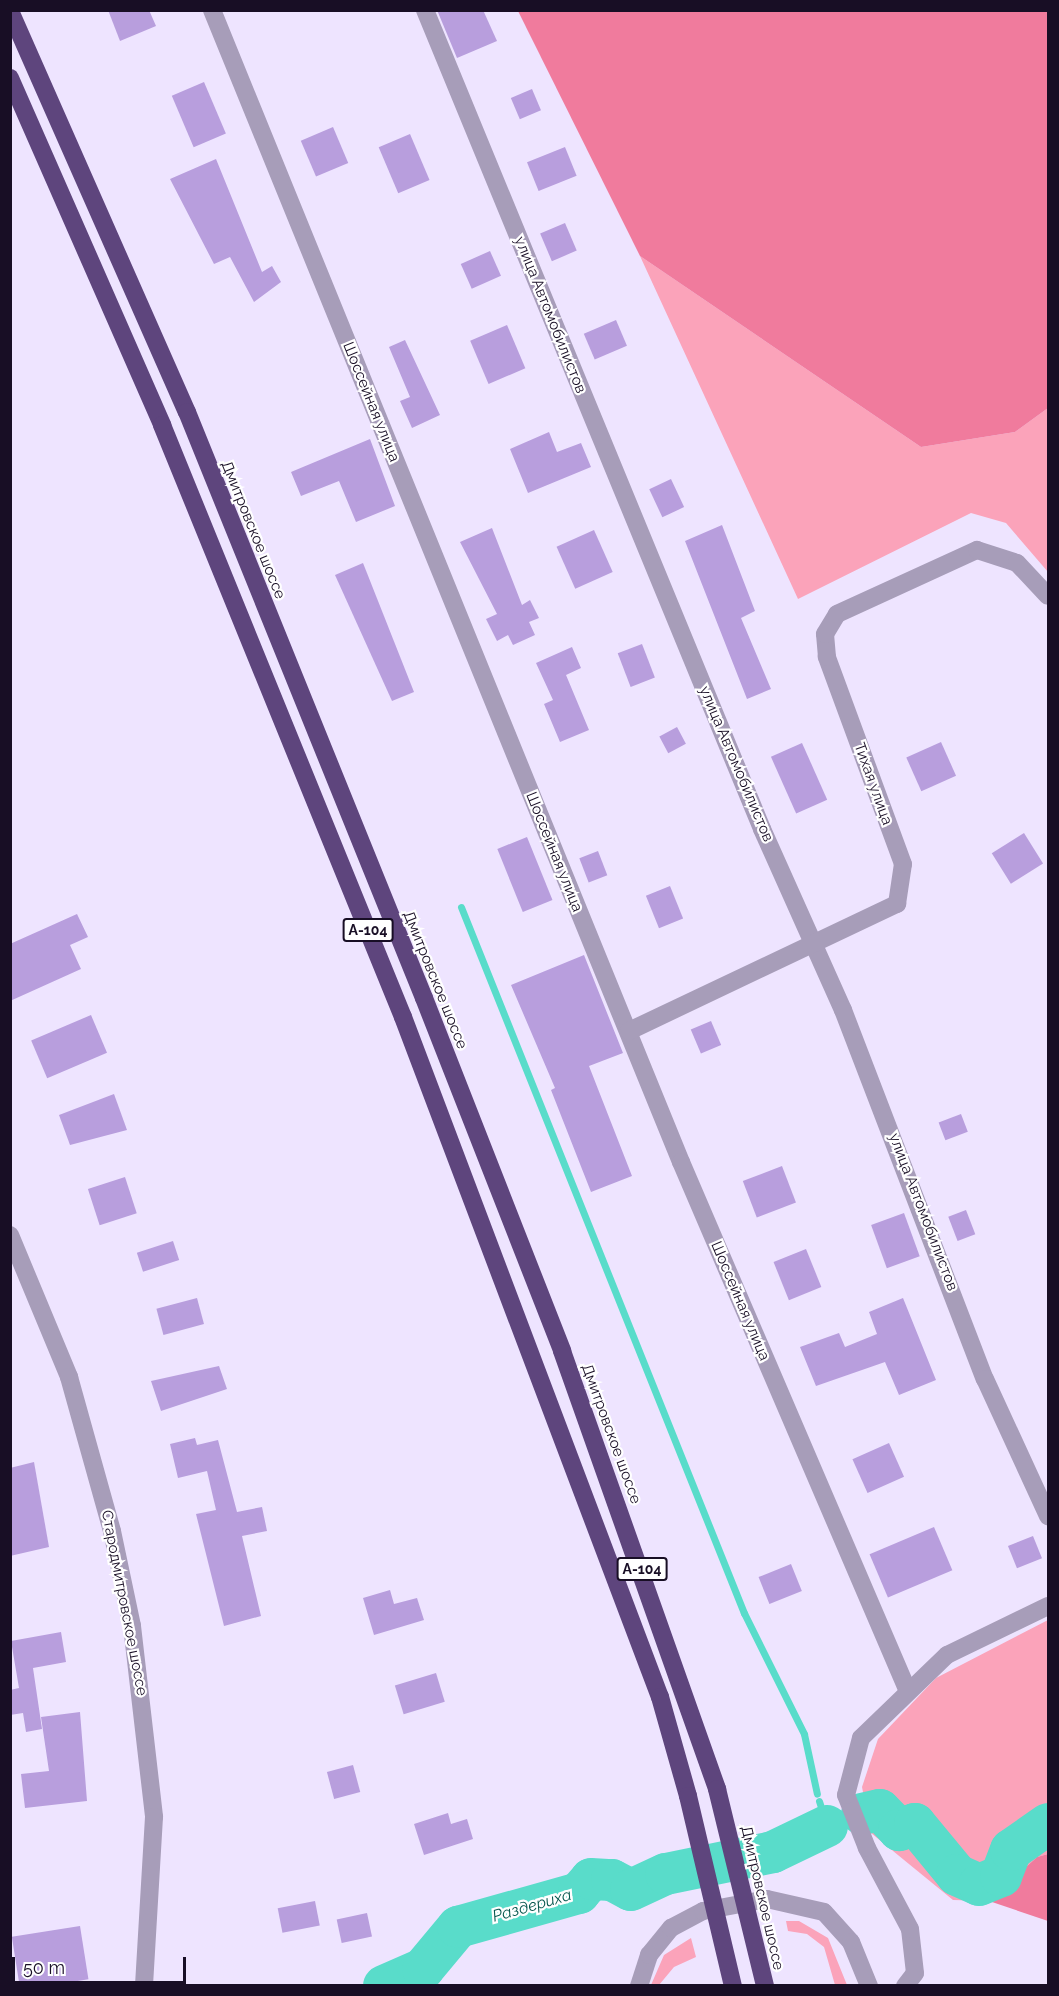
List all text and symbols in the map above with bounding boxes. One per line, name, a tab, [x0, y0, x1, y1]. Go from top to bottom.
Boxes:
street label: улица Автомобилистов	[510, 234, 590, 396]
street label: Шоссейная улица	[339, 339, 403, 465]
street label: Дмитровское шоссе	[217, 458, 289, 602]
street label: улица Автомобилистов	[695, 683, 777, 845]
street label: Тихая улица	[850, 740, 896, 828]
street label: Шоссейная улица	[522, 789, 586, 915]
street label: Дмитровское шоссе	[399, 908, 471, 1052]
road number: А-104	[342, 919, 394, 941]
street label: улица Автомобилистов	[885, 1130, 961, 1294]
street label: Шоссейная улица	[707, 1238, 773, 1364]
street label: Дмитровское шоссе	[577, 1362, 645, 1506]
street label: Стародмитровское шоссе	[97, 1509, 151, 1697]
road number: А-104	[616, 1558, 668, 1580]
street label: Дмитровское шоссе	[737, 1824, 787, 1972]
water label: Раздериха	[490, 1886, 574, 1926]
scale bar	[15, 1945, 189, 1983]
text: 50 m	[23, 1957, 65, 1978]

